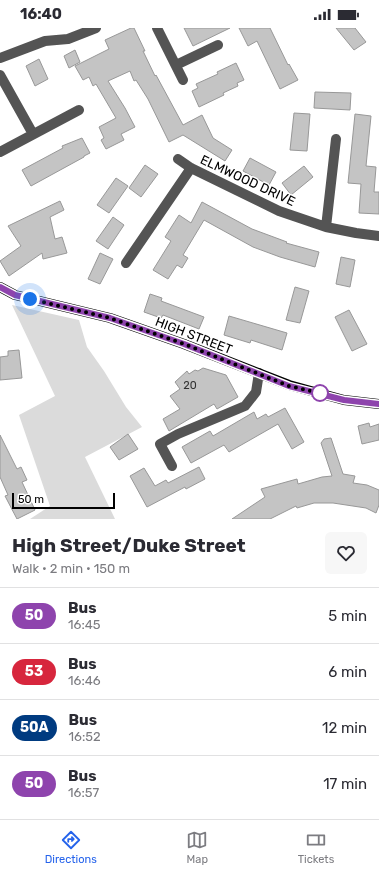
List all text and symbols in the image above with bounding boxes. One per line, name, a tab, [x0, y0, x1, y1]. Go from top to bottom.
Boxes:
text: 16:40	[20, 5, 62, 23]
street label: ELMWOOD DRIVE	[198, 152, 298, 209]
your location	[20, 289, 40, 309]
street label: HIGH STREET	[153, 314, 235, 357]
house number: 20	[183, 379, 197, 392]
unlabelled marker	[311, 384, 329, 402]
scale bar	[12, 491, 115, 510]
text: 50 m	[18, 493, 44, 506]
button: heart	[325, 532, 367, 574]
text: High Street/Duke Street	[12, 534, 246, 557]
text: Walk · 2 min · 150 m	[12, 561, 130, 576]
text: Bus	[68, 599, 96, 617]
text: 50	[25, 607, 43, 624]
text: 5 min	[328, 607, 367, 625]
text: 16:45	[68, 617, 101, 632]
text: Bus	[68, 655, 96, 673]
text: 53	[25, 663, 43, 680]
text: 6 min	[328, 663, 367, 681]
text: 16:46	[68, 673, 101, 688]
text: Bus	[69, 711, 97, 729]
text: 50A	[20, 719, 49, 736]
text: 12 min	[322, 719, 367, 737]
text: 16:52	[69, 729, 101, 744]
text: Bus	[68, 767, 96, 785]
text: 50	[25, 775, 43, 792]
text: 17 min	[323, 775, 367, 793]
text: 16:57	[68, 785, 99, 800]
tab: Directions	[45, 829, 97, 866]
tab: Map	[186, 829, 208, 866]
tab: Tickets	[298, 829, 334, 866]

